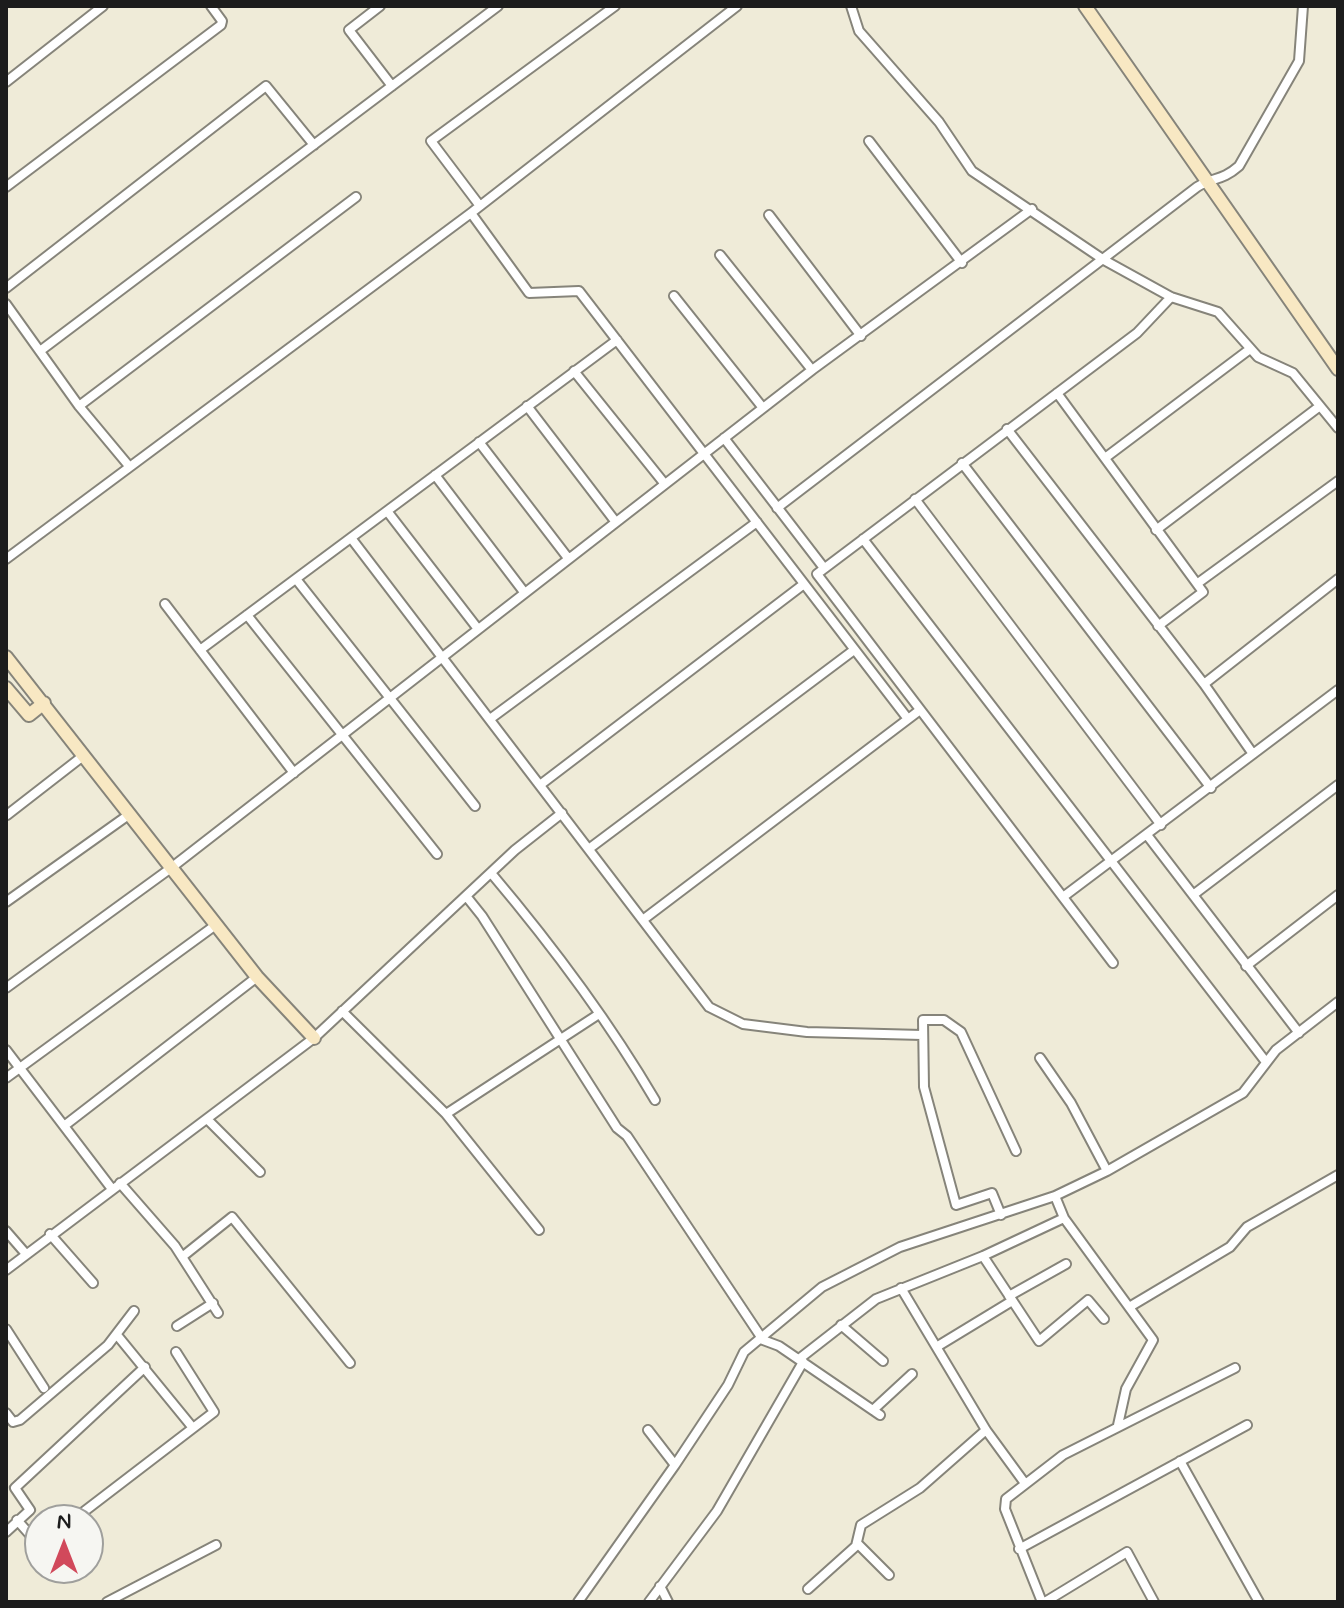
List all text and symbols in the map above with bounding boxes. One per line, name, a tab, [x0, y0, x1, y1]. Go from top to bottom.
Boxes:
north arrow	[24, 1504, 104, 1584]
text: N	[57, 1508, 71, 1536]

